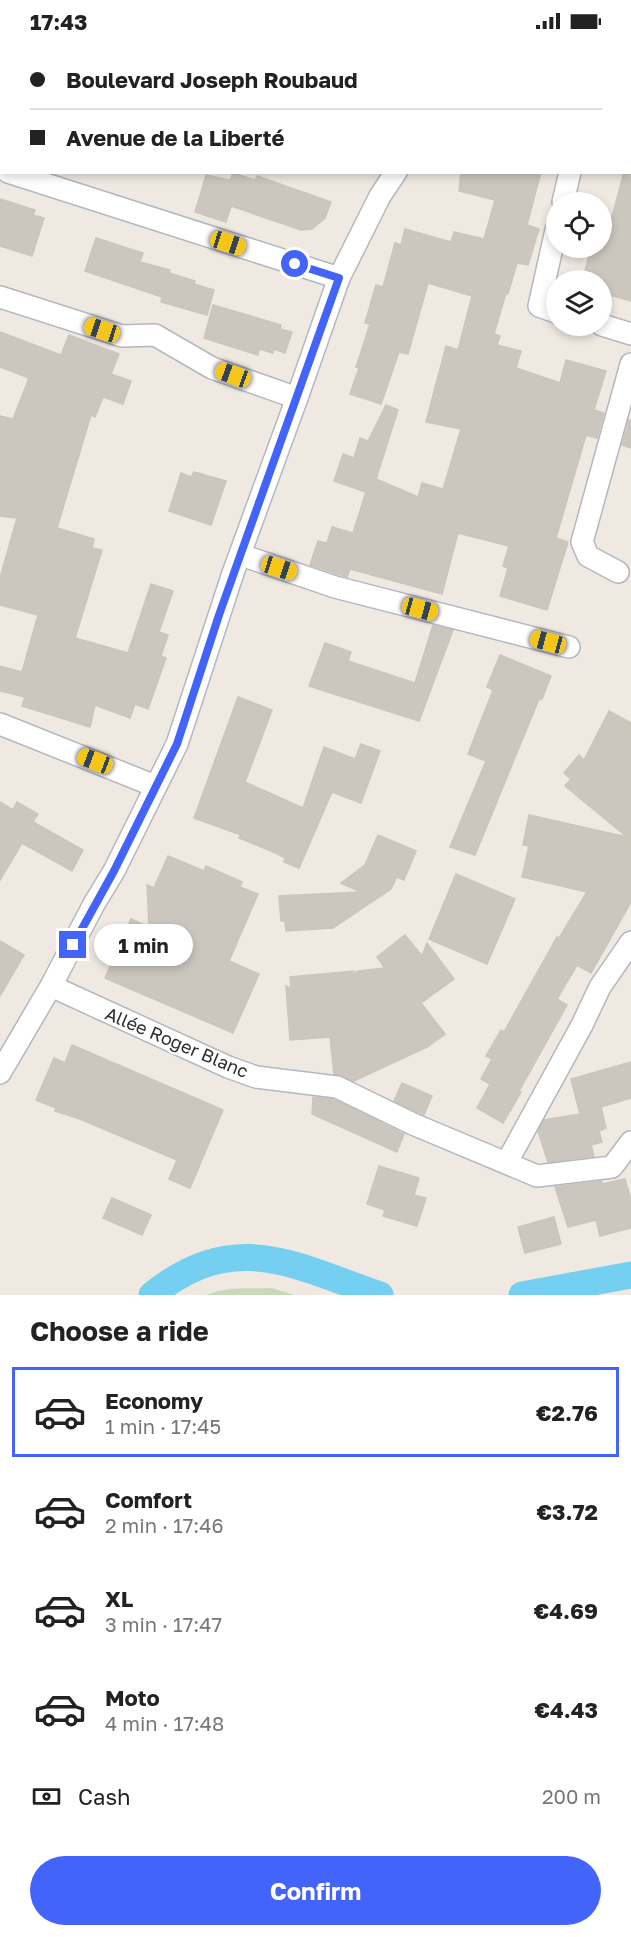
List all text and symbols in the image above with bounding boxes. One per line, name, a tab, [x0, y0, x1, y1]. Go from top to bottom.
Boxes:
text: 17:43	[30, 8, 88, 35]
text: Boulevard Joseph Roubaud	[66, 66, 358, 93]
text: Avenue de la Liberté	[66, 124, 285, 151]
map controls	[546, 192, 612, 336]
button: locate	[546, 192, 612, 258]
car	[208, 229, 248, 257]
route start	[281, 250, 308, 277]
button: layers	[546, 270, 612, 336]
car	[82, 316, 122, 344]
car	[213, 360, 253, 390]
car	[259, 554, 299, 582]
car	[400, 596, 440, 622]
car	[528, 629, 568, 655]
car	[75, 746, 115, 776]
callout: 1 min	[94, 924, 193, 966]
route end	[59, 931, 86, 958]
text: 1 min	[118, 933, 169, 957]
street label: Allée Roger Blanc	[102, 1002, 252, 1082]
text: Choose a ride	[30, 1315, 209, 1347]
icon: car	[33, 1385, 87, 1439]
text: Economy	[105, 1387, 203, 1414]
text: €2.76	[536, 1399, 598, 1426]
text: 1 min · 17:45	[105, 1414, 221, 1438]
icon: car	[33, 1484, 87, 1538]
text: Comfort	[105, 1486, 192, 1513]
text: €3.72	[537, 1498, 598, 1525]
text: 2 min · 17:46	[105, 1513, 224, 1537]
icon: car	[33, 1583, 87, 1637]
text: XL	[105, 1585, 133, 1612]
text: €4.69	[534, 1597, 598, 1624]
text: 3 min · 17:47	[105, 1612, 222, 1636]
icon: car	[33, 1682, 87, 1736]
text: Moto	[105, 1684, 160, 1711]
text: €4.43	[535, 1696, 598, 1723]
text: 4 min · 17:48	[105, 1711, 224, 1735]
icon: cash	[30, 1780, 63, 1813]
text: Cash	[78, 1783, 131, 1810]
text: 200 m	[542, 1784, 601, 1808]
button: Confirm	[30, 1856, 601, 1925]

